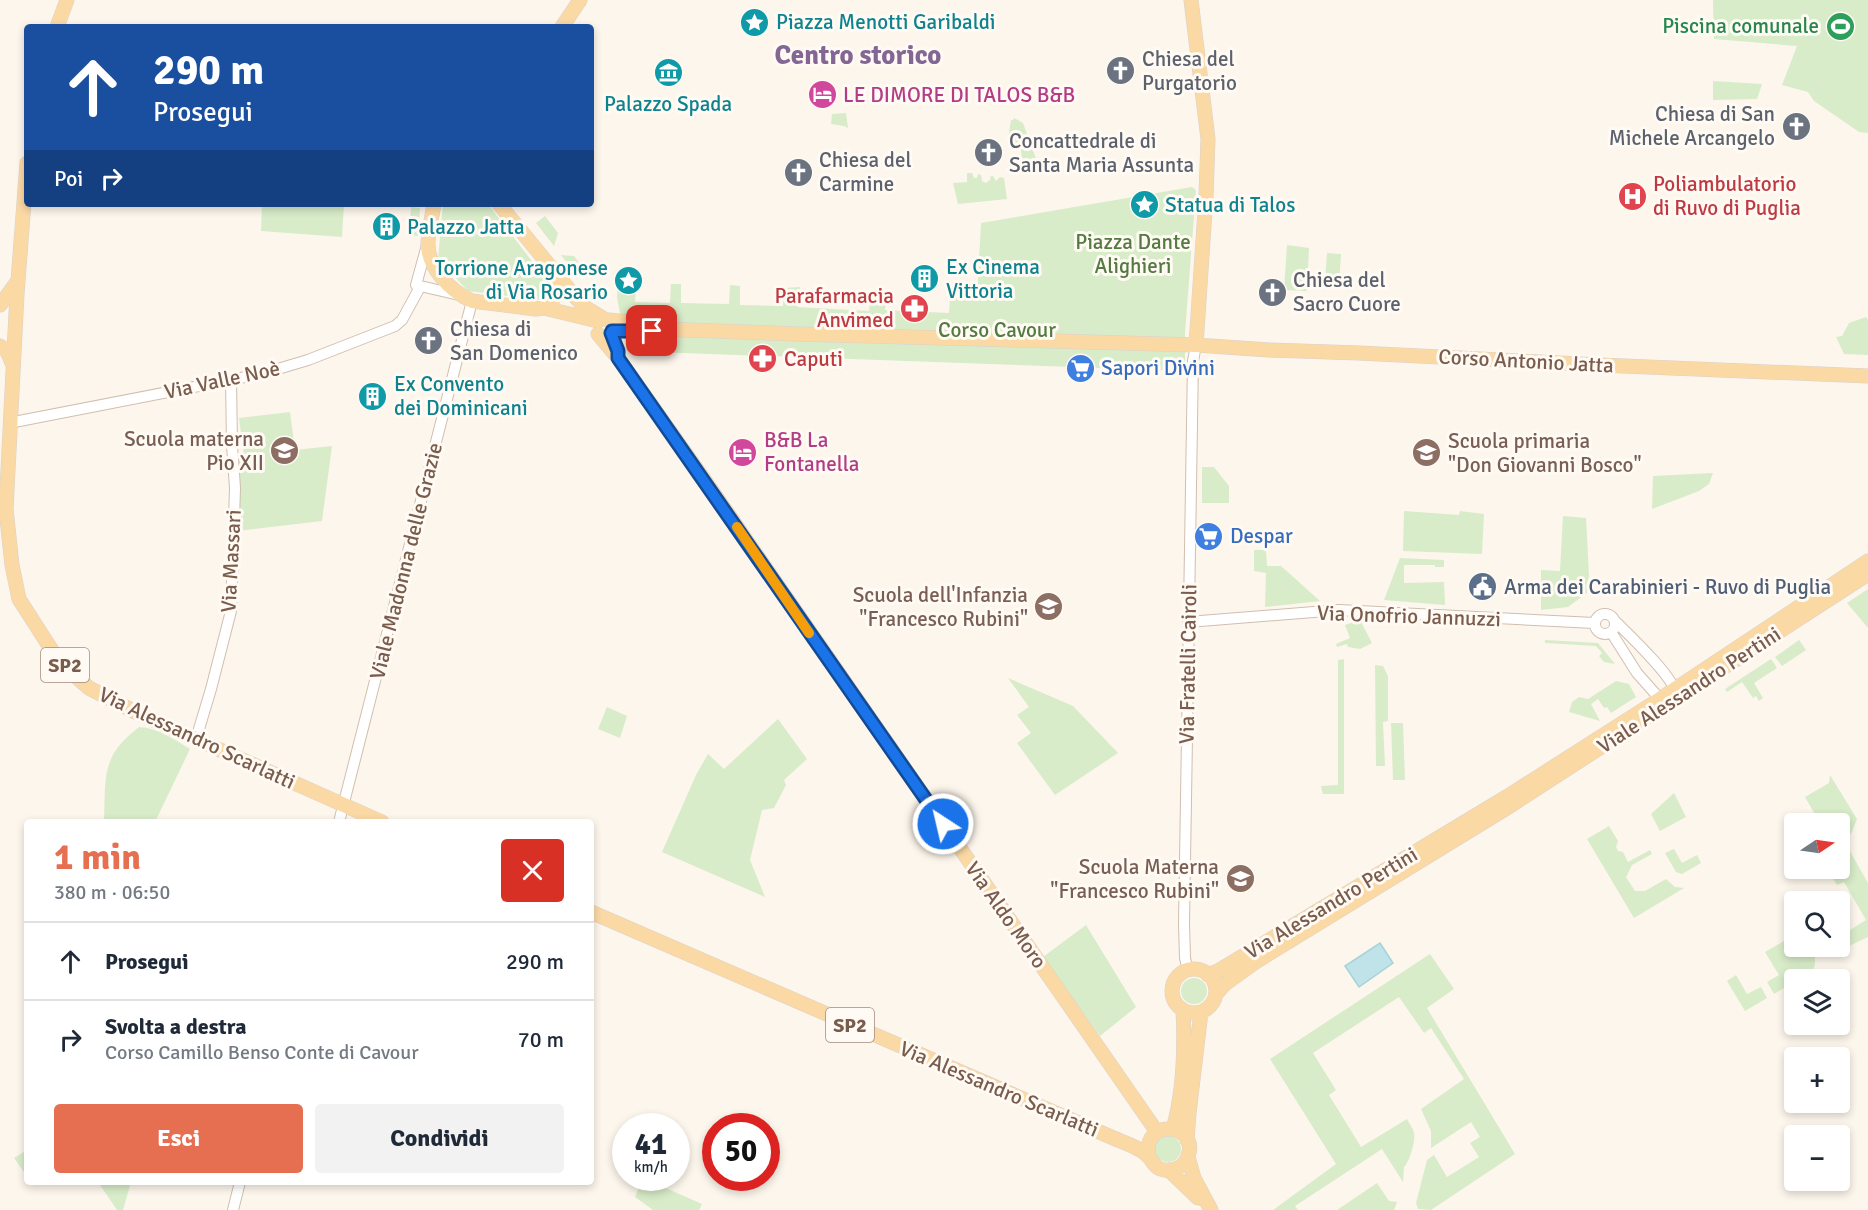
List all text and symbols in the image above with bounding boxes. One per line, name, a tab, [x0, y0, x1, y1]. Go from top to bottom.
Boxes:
place icon: Piazza Menotti Garibaldi	[739, 6, 771, 38]
place label: Piazza Menotti Garibaldi	[776, 9, 996, 35]
sports icon: Piscina comunale	[1824, 10, 1856, 42]
place label: Piscina comunale	[1662, 13, 1819, 39]
district label: Centro storico	[775, 39, 941, 72]
text: 290 m	[153, 45, 264, 96]
place label: Chiesa del Purgatorio	[1142, 46, 1237, 96]
icon: ahead	[54, 48, 132, 126]
church icon: Chiesa del Purgatorio	[1105, 55, 1137, 87]
museum icon: Palazzo Spada	[652, 57, 684, 89]
hotel icon: LE DIMORE DI TALOS B&B	[806, 79, 838, 111]
place label: LE DIMORE DI TALOS B&B	[843, 82, 1075, 108]
place label: Palazzo Spada	[604, 91, 732, 117]
text: Prosegui	[153, 96, 253, 129]
place label: Chiesa di San Michele Arcangelo	[1609, 101, 1775, 151]
church icon: Chiesa di San Michele Arcangelo	[1780, 110, 1812, 142]
place label: Concattedrale di Santa Maria Assunta	[1009, 128, 1194, 178]
church icon: Concattedrale di Santa Maria Assunta	[972, 137, 1004, 169]
place label: Chiesa del Carmine	[819, 147, 912, 197]
church icon: Chiesa del Carmine	[782, 156, 814, 188]
icon: right	[95, 162, 128, 195]
text: Poi	[54, 165, 83, 192]
place label: Poliambulatorio di Ruvo di Puglia	[1653, 171, 1801, 221]
hospital icon: Poliambulatorio di Ruvo di Puglia	[1616, 180, 1648, 212]
place icon: Statua di Talos	[1128, 189, 1160, 221]
place label: Statua di Talos	[1165, 192, 1295, 218]
building icon: Palazzo Jatta	[370, 211, 402, 243]
place label: Palazzo Jatta	[407, 214, 525, 240]
park label: Piazza Dante Alighieri	[1075, 229, 1191, 279]
place label: Ex Cinema Vittoria	[946, 254, 1040, 304]
place label: Torrione Aragonese di Via Rosario	[435, 255, 608, 305]
building icon: Ex Cinema Vittoria	[909, 263, 941, 295]
place icon: Torrione Aragonese di Via Rosario	[613, 264, 645, 296]
place label: Chiesa del Sacro Cuore	[1293, 267, 1401, 317]
church icon: Chiesa del Sacro Cuore	[1256, 276, 1288, 308]
place label: Parafarmacia Anvimed	[775, 283, 894, 333]
pharmacy icon: Parafarmacia Anvimed	[899, 292, 931, 324]
pin	[626, 305, 677, 356]
icon: arrive	[635, 314, 668, 347]
place label: Chiesa di San Domenico	[450, 316, 578, 366]
park label: Corso Cavour	[938, 317, 1056, 343]
church icon: Chiesa di San Domenico	[413, 325, 445, 357]
pharmacy icon: Caputi	[747, 343, 779, 375]
street label: Corso Antonio Jatta	[1438, 343, 1614, 379]
place label: Caputi	[784, 346, 843, 372]
supermarket icon: Sapori Divini	[1064, 352, 1096, 384]
street label: Via Valle Noè	[162, 355, 282, 405]
place label: Sapori Divini	[1101, 355, 1215, 381]
place label: Ex Convento dei Dominicani	[394, 371, 528, 421]
building icon: Ex Convento dei Dominicani	[357, 380, 389, 412]
place label: Scuola materna Pio XII	[124, 426, 264, 476]
place label: B&B La Fontanella	[764, 427, 859, 477]
place label: Scuola primaria "Don Giovanni Bosco"	[1448, 428, 1642, 478]
school or university icon: Scuola materna Pio XII	[269, 435, 301, 467]
hotel icon: B&B La Fontanella	[727, 436, 759, 468]
school or university icon: Scuola primaria "Don Giovanni Bosco"	[1411, 437, 1443, 469]
street label: Viale Madonna delle Grazie	[364, 440, 448, 682]
street label: Via Massari	[215, 509, 247, 613]
supermarket icon: Despar	[1193, 520, 1225, 552]
place label: Despar	[1230, 523, 1293, 549]
public building icon: Arma dei Carabinieri - Ruvo di Puglia	[1467, 571, 1499, 603]
place label: Arma dei Carabinieri - Ruvo di Puglia	[1504, 574, 1831, 600]
place label: Scuola dell'Infanzia "Francesco Rubini"	[853, 582, 1028, 632]
street label: Via Fratelli Cairoli	[1174, 584, 1202, 744]
school or university icon: Scuola dell'Infanzia "Francesco Rubini"	[1033, 591, 1065, 623]
street label: Via Onofrio Jannuzzi	[1317, 600, 1501, 632]
street label: Viale Alessandro Pertini	[1592, 621, 1786, 759]
road number: SP2	[41, 648, 89, 682]
street label: Via Alessandro Scarlatti	[95, 681, 299, 795]
position arrow	[911, 792, 975, 856]
north arrow	[1784, 813, 1850, 879]
map controls	[1784, 813, 1850, 1191]
text: 1 min	[54, 835, 141, 880]
button: close	[501, 839, 564, 902]
street label: Via Alessandro Pertini	[1240, 841, 1422, 965]
place label: Scuola Materna "Francesco Rubini"	[1050, 854, 1219, 904]
street label: Via Aldo Moro	[960, 857, 1052, 973]
school or university icon: Scuola Materna "Francesco Rubini"	[1224, 863, 1256, 895]
text: 380 m · 06:50	[54, 880, 170, 905]
button: search	[1784, 891, 1850, 957]
icon: ahead	[54, 945, 87, 978]
text: Prosegui	[105, 948, 189, 975]
text: 290 m	[506, 948, 564, 975]
button: layers	[1784, 969, 1850, 1035]
road number: SP2	[826, 1008, 874, 1042]
text: Svolta a destra	[105, 1013, 246, 1040]
icon: right	[54, 1023, 87, 1056]
text: 70 m	[518, 1026, 564, 1053]
street label: Via Alessandro Scarlatti	[896, 1035, 1102, 1143]
text: Corso Camillo Benso Conte di Cavour	[105, 1040, 419, 1065]
button: +	[1784, 1047, 1850, 1113]
button: Esci	[54, 1104, 303, 1173]
button: Condividi	[315, 1104, 564, 1173]
speed limit sign: 50	[702, 1113, 780, 1191]
button: −	[1784, 1125, 1850, 1191]
text: 41	[635, 1126, 667, 1163]
text: km/h	[634, 1158, 668, 1176]

